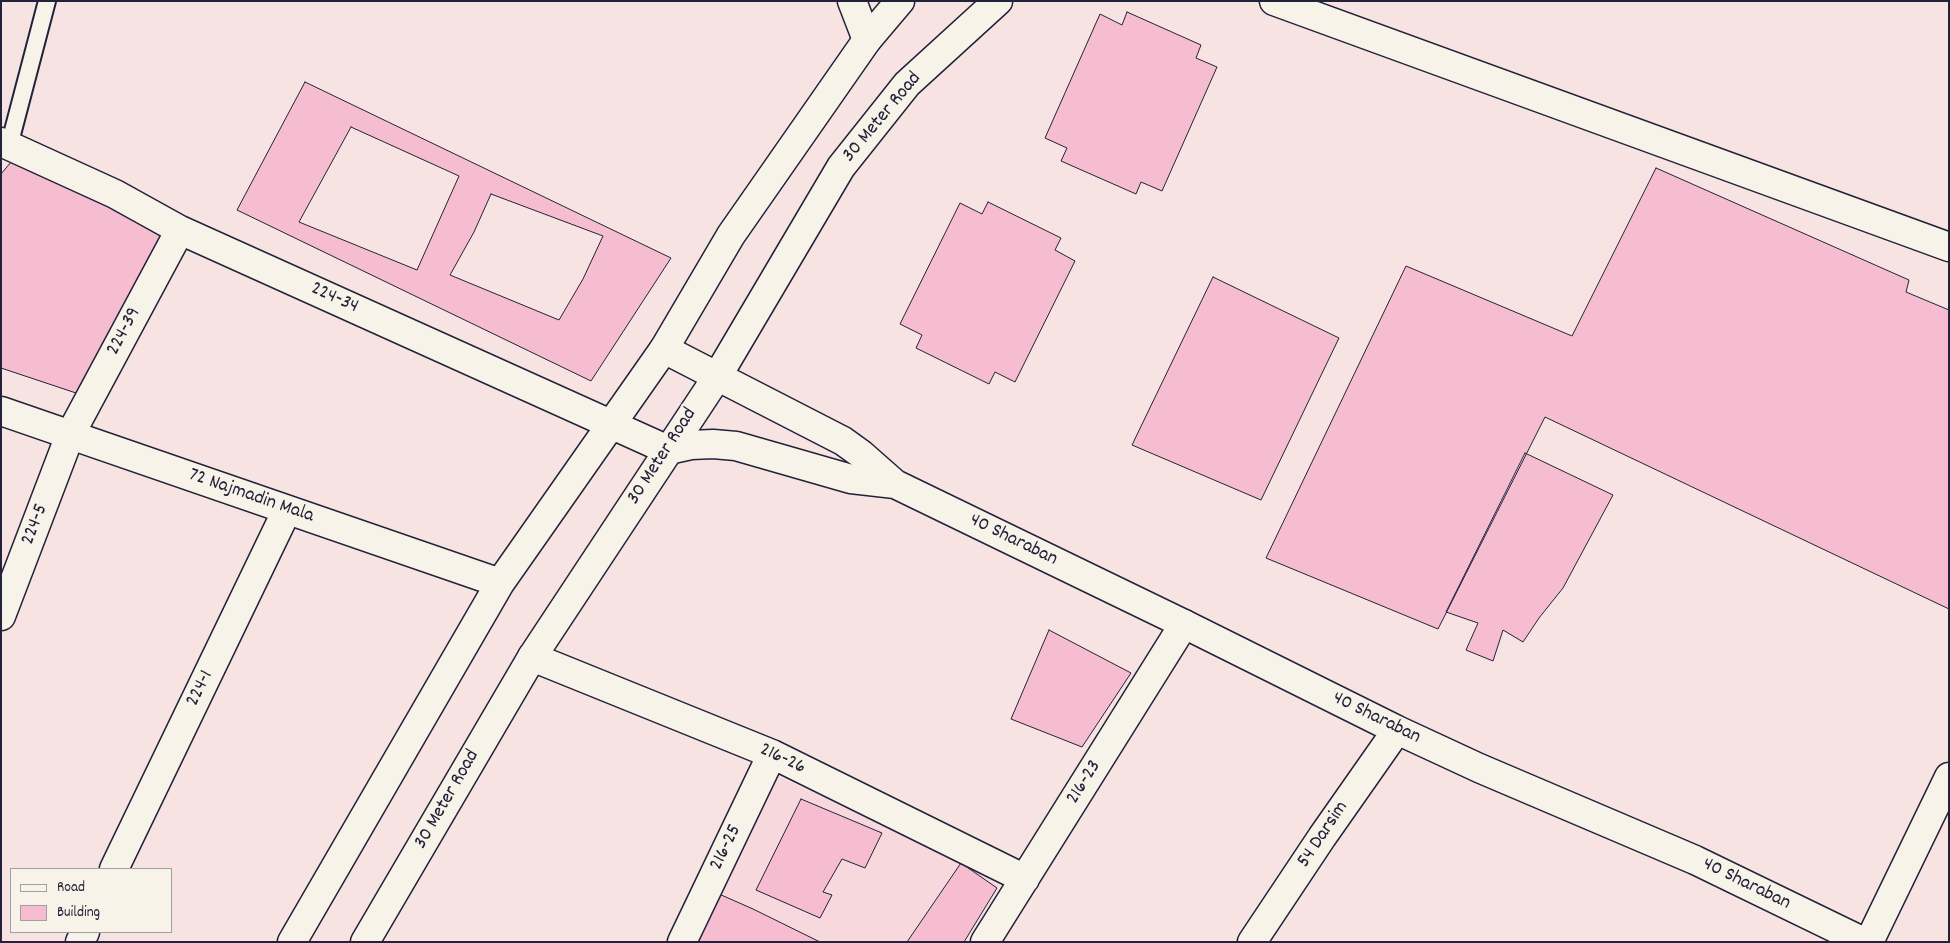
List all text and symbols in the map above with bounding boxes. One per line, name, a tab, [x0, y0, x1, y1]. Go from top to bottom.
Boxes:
street label: 30 Meter Road	[838, 68, 928, 168]
street label: 224-34	[306, 278, 362, 320]
street label: 224-39	[103, 304, 147, 360]
street label: 30 Meter Road	[623, 404, 703, 510]
street label: 72 Najmadin Mala	[185, 464, 317, 530]
street label: 224-5	[17, 501, 55, 549]
street label: 40 Sharaban	[965, 509, 1061, 573]
street label: 224-1	[182, 667, 220, 711]
street label: 40 Sharaban	[1328, 687, 1424, 751]
street label: 216-26	[755, 739, 809, 781]
street label: 30 Meter Road	[410, 746, 486, 854]
street label: 216-23	[1062, 757, 1108, 809]
street label: 54 Darsim	[1293, 797, 1355, 873]
street label: 216-25	[706, 821, 748, 875]
street label: 40 Sharaban	[1698, 853, 1794, 917]
legend	[10, 868, 172, 933]
text: Road	[57, 877, 85, 899]
text: Building	[57, 902, 100, 924]

